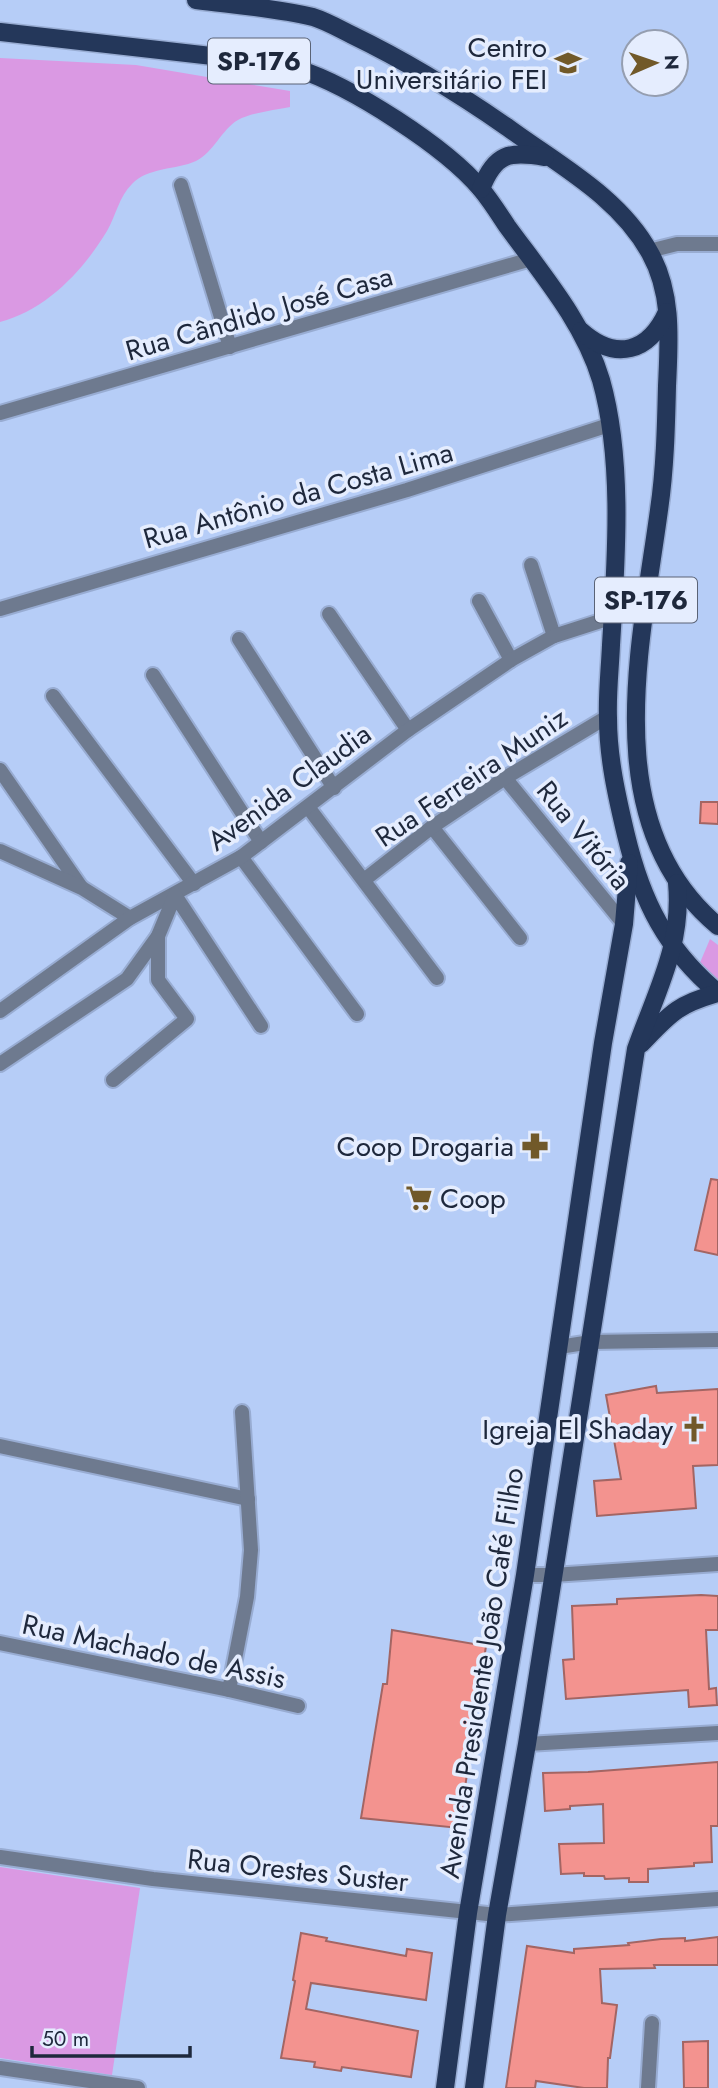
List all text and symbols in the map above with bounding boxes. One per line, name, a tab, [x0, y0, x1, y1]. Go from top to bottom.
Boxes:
place label: Centro Universitário FEI	[356, 27, 547, 100]
north arrow	[620, 28, 690, 98]
road number: SP-176	[208, 38, 310, 83]
school or university icon: Centro Universitário FEI	[553, 48, 583, 78]
text: N	[658, 54, 685, 70]
street label: Rua Cândido José Casa	[121, 256, 397, 371]
street label: Rua Antônio da Costa Lima	[138, 432, 458, 559]
road number: SP-176	[595, 578, 697, 622]
street label: Rua Ferreira Muniz	[367, 698, 576, 857]
street label: Avenida Claudia	[199, 714, 380, 861]
street label: Rua Vitória	[527, 772, 641, 899]
place label: Coop Drogaria	[337, 1126, 514, 1167]
pharmacy icon: Coop Drogaria	[520, 1131, 550, 1161]
place label: Coop	[440, 1178, 506, 1219]
supermarket icon: Coop	[404, 1183, 434, 1213]
place label: Igreja El Shaday	[482, 1409, 674, 1450]
church icon: Igreja El Shaday	[679, 1414, 709, 1444]
street label: Avenida Presidente João Café Filho	[429, 1465, 534, 1881]
street label: Rua Machado de Assis	[19, 1604, 289, 1699]
street label: Rua Orestes Suster	[185, 1838, 411, 1903]
scale bar	[32, 2014, 189, 2058]
text: 50 m	[42, 2024, 89, 2054]

